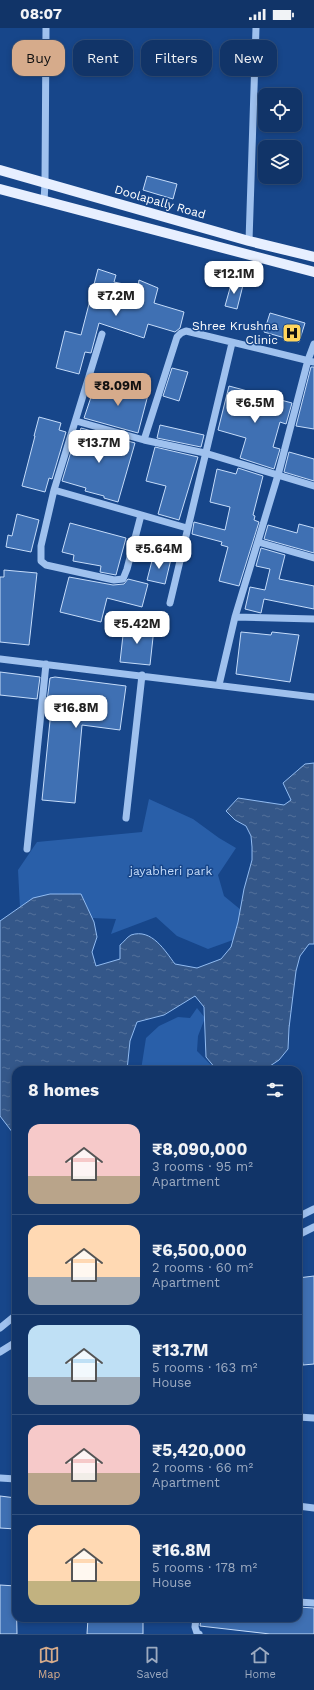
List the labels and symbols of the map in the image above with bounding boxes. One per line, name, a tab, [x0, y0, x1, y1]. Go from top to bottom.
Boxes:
street label: Doolapally Road	[113, 182, 207, 222]
pin: ₹12.1M	[201, 261, 267, 295]
pin: ₹7.2M	[88, 283, 144, 317]
place label: Shree Krushna Clinic	[192, 319, 278, 347]
hospital icon: Shree Krushna Clinic	[281, 322, 303, 344]
pin: ₹8.09M	[85, 373, 151, 407]
pin: ₹6.5M	[227, 390, 283, 424]
pin: ₹13.7M	[66, 430, 132, 464]
pin: ₹5.64M	[126, 536, 192, 570]
pin: ₹5.42M	[104, 611, 170, 645]
pin: ₹16.8M	[43, 695, 109, 729]
park label: jayabheri park	[129, 864, 212, 878]

